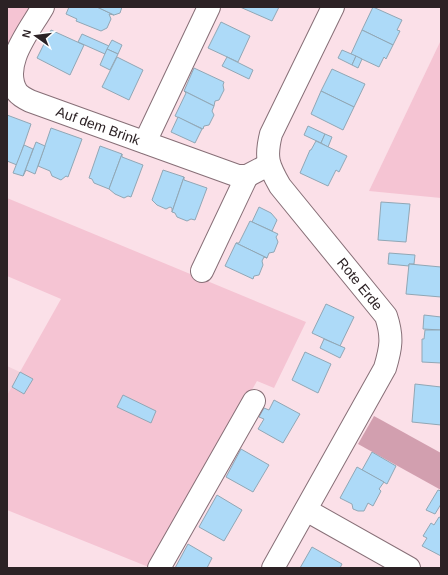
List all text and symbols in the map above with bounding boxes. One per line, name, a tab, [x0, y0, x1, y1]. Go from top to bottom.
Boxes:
north arrow	[16, 16, 56, 56]
text: N	[20, 28, 33, 39]
street label: Auf dem Brink	[54, 103, 143, 148]
street label: Rote Erde	[334, 254, 386, 314]

